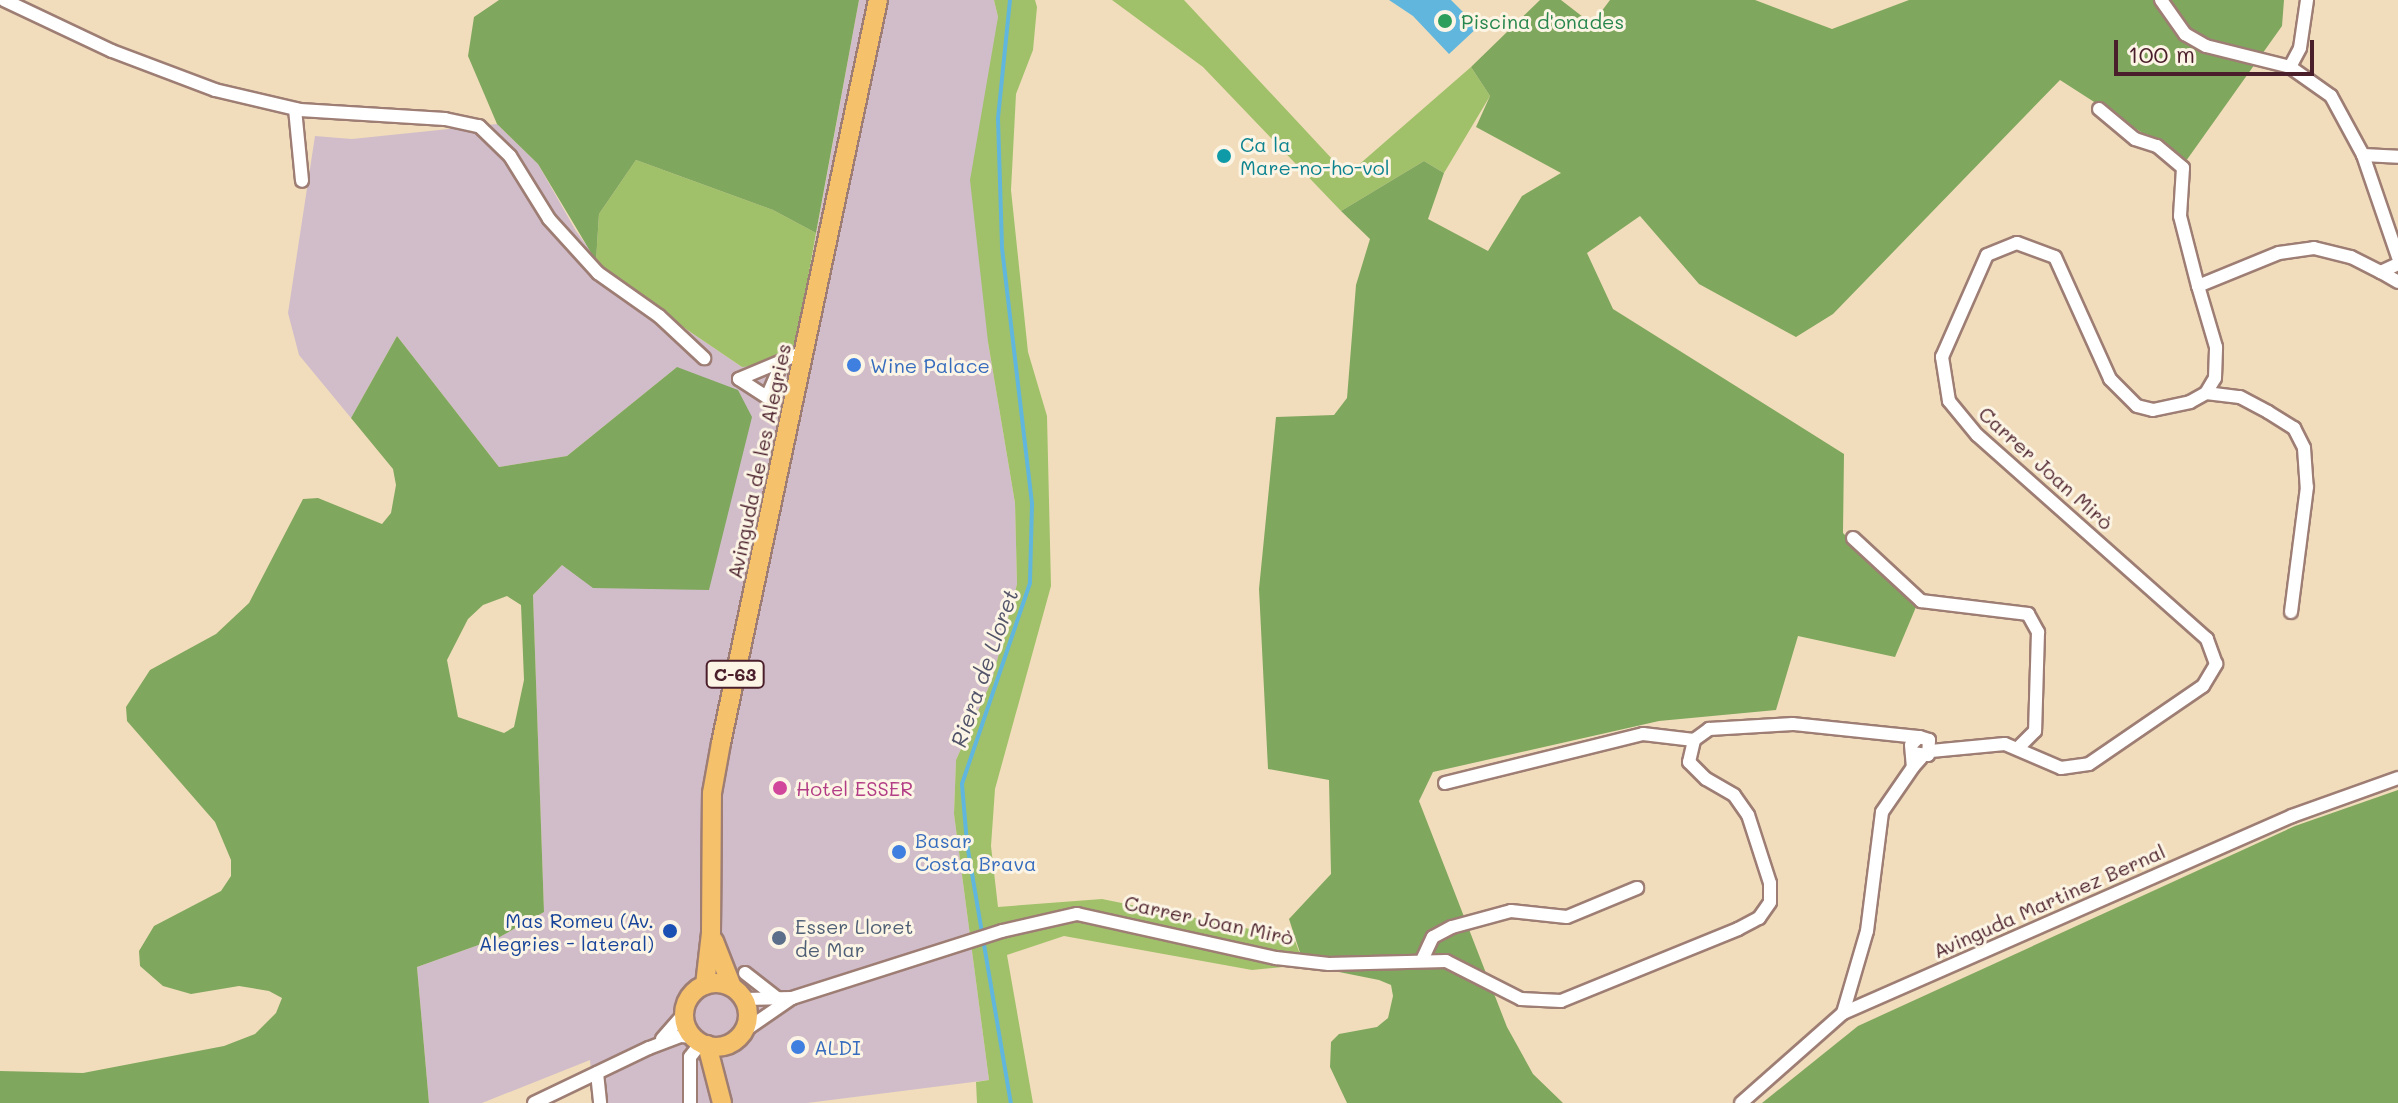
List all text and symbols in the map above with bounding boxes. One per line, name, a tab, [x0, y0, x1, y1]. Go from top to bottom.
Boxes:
place label: Piscina d'onades	[1461, 9, 1624, 33]
marker: Piscina d'onades	[1436, 12, 1454, 30]
scale bar	[2118, 24, 2318, 74]
text: 100 m	[2128, 38, 2195, 69]
place label: Ca la Mare-no-ho-vol	[1240, 132, 1390, 179]
marker: Ca la Mare-no-ho-vol	[1215, 147, 1233, 165]
street label: Avinguda de les Alegries	[722, 341, 796, 581]
place label: Wine Palace	[870, 353, 990, 377]
marker: Wine Palace	[845, 356, 863, 374]
street label: Carrer Joan Mirò	[1974, 401, 2118, 535]
water label: Riera de Lloret	[945, 586, 1023, 750]
road number: C-63	[705, 660, 765, 688]
place label: Hotel ESSER	[796, 776, 913, 800]
marker: Hotel ESSER	[771, 779, 789, 797]
place label: Basar Costa Brava	[915, 828, 1036, 875]
street label: Avinguda Martinez Bernal	[1929, 839, 2169, 963]
marker: Basar Costa Brava	[890, 843, 908, 861]
street label: Carrer Joan Mirò	[1122, 890, 1296, 950]
place label: Mas Romeu (Av. Alegries - lateral)	[479, 908, 654, 955]
place label: Esser Lloret de Mar	[795, 914, 913, 961]
marker: Mas Romeu (Av. Alegries - lateral)	[661, 922, 679, 940]
marker: Esser Lloret de Mar	[770, 929, 788, 947]
place label: ALDI	[814, 1035, 861, 1059]
marker: ALDI	[789, 1038, 807, 1056]

